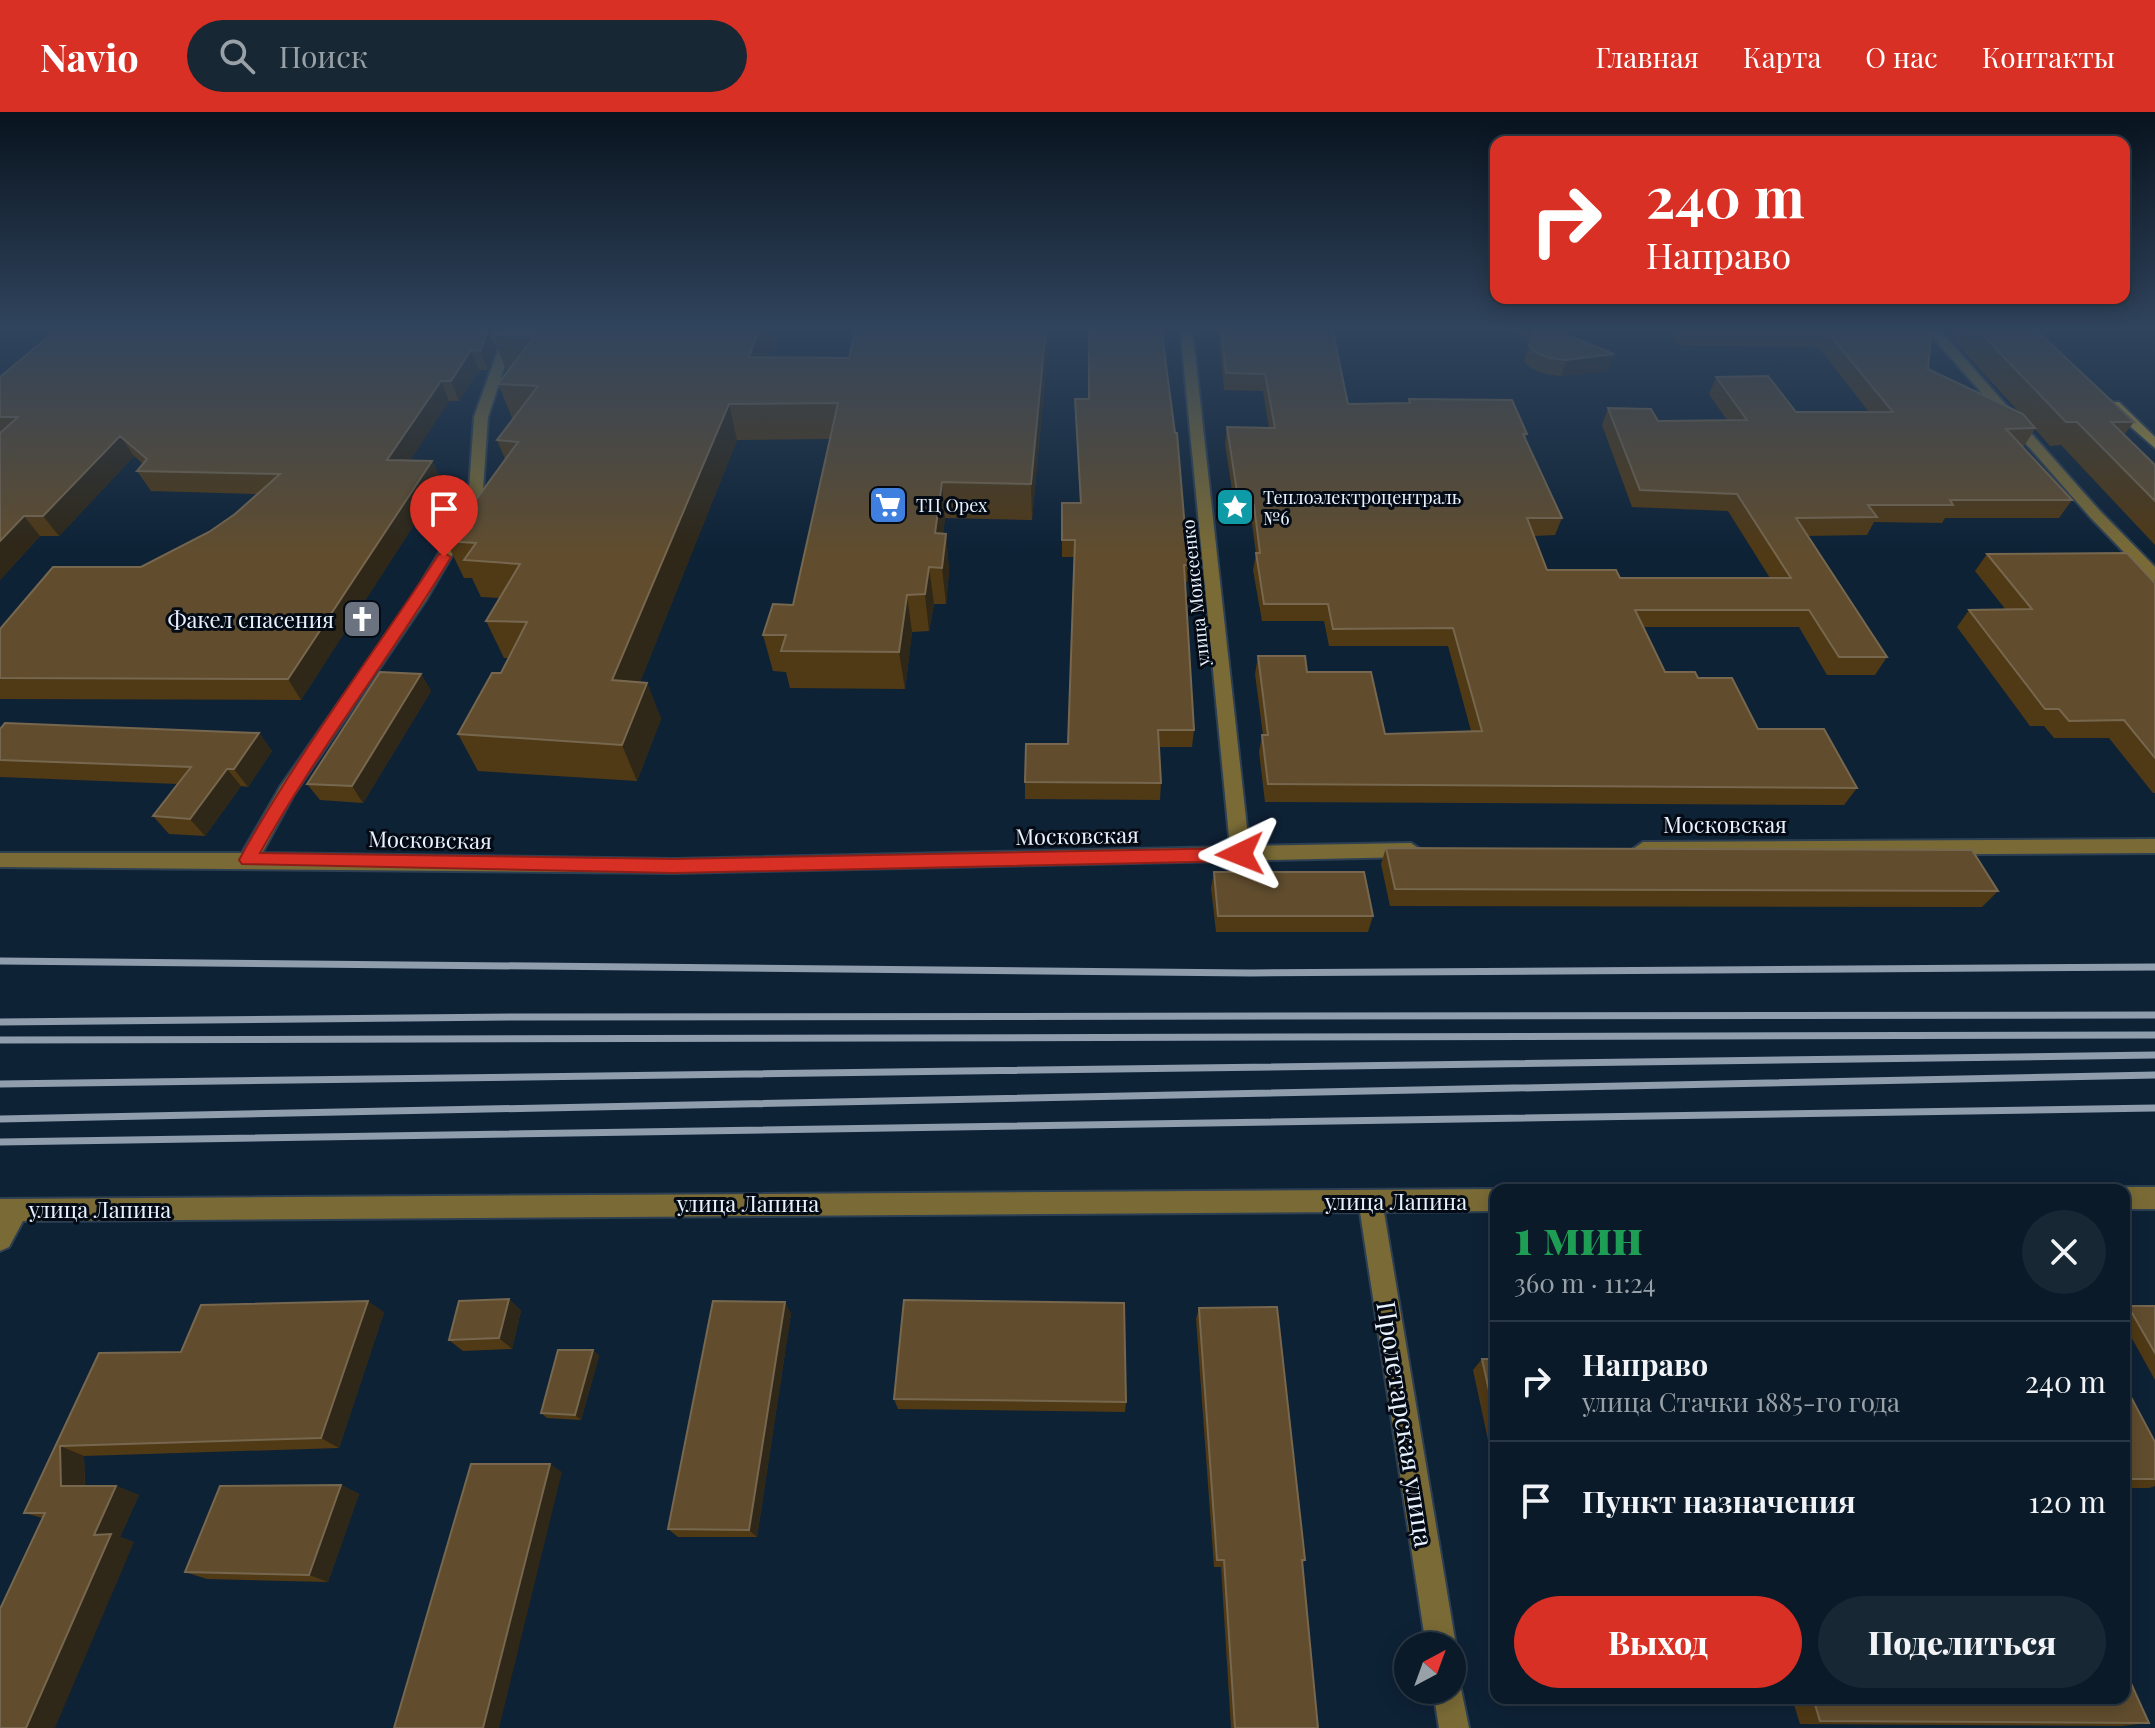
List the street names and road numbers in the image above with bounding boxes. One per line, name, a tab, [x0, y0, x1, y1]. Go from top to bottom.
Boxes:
street label: улица Моисеенко	[1175, 518, 1215, 669]
street label: Московская	[1663, 809, 1787, 839]
street label: Московская	[1015, 819, 1139, 851]
street label: Московская	[368, 823, 492, 855]
street label: улица Лапина	[1324, 1186, 1467, 1216]
street label: улица Лапина	[676, 1188, 819, 1218]
street label: улица Лапина	[28, 1194, 171, 1224]
street label: Пролетарская улица	[1369, 1299, 1443, 1549]

